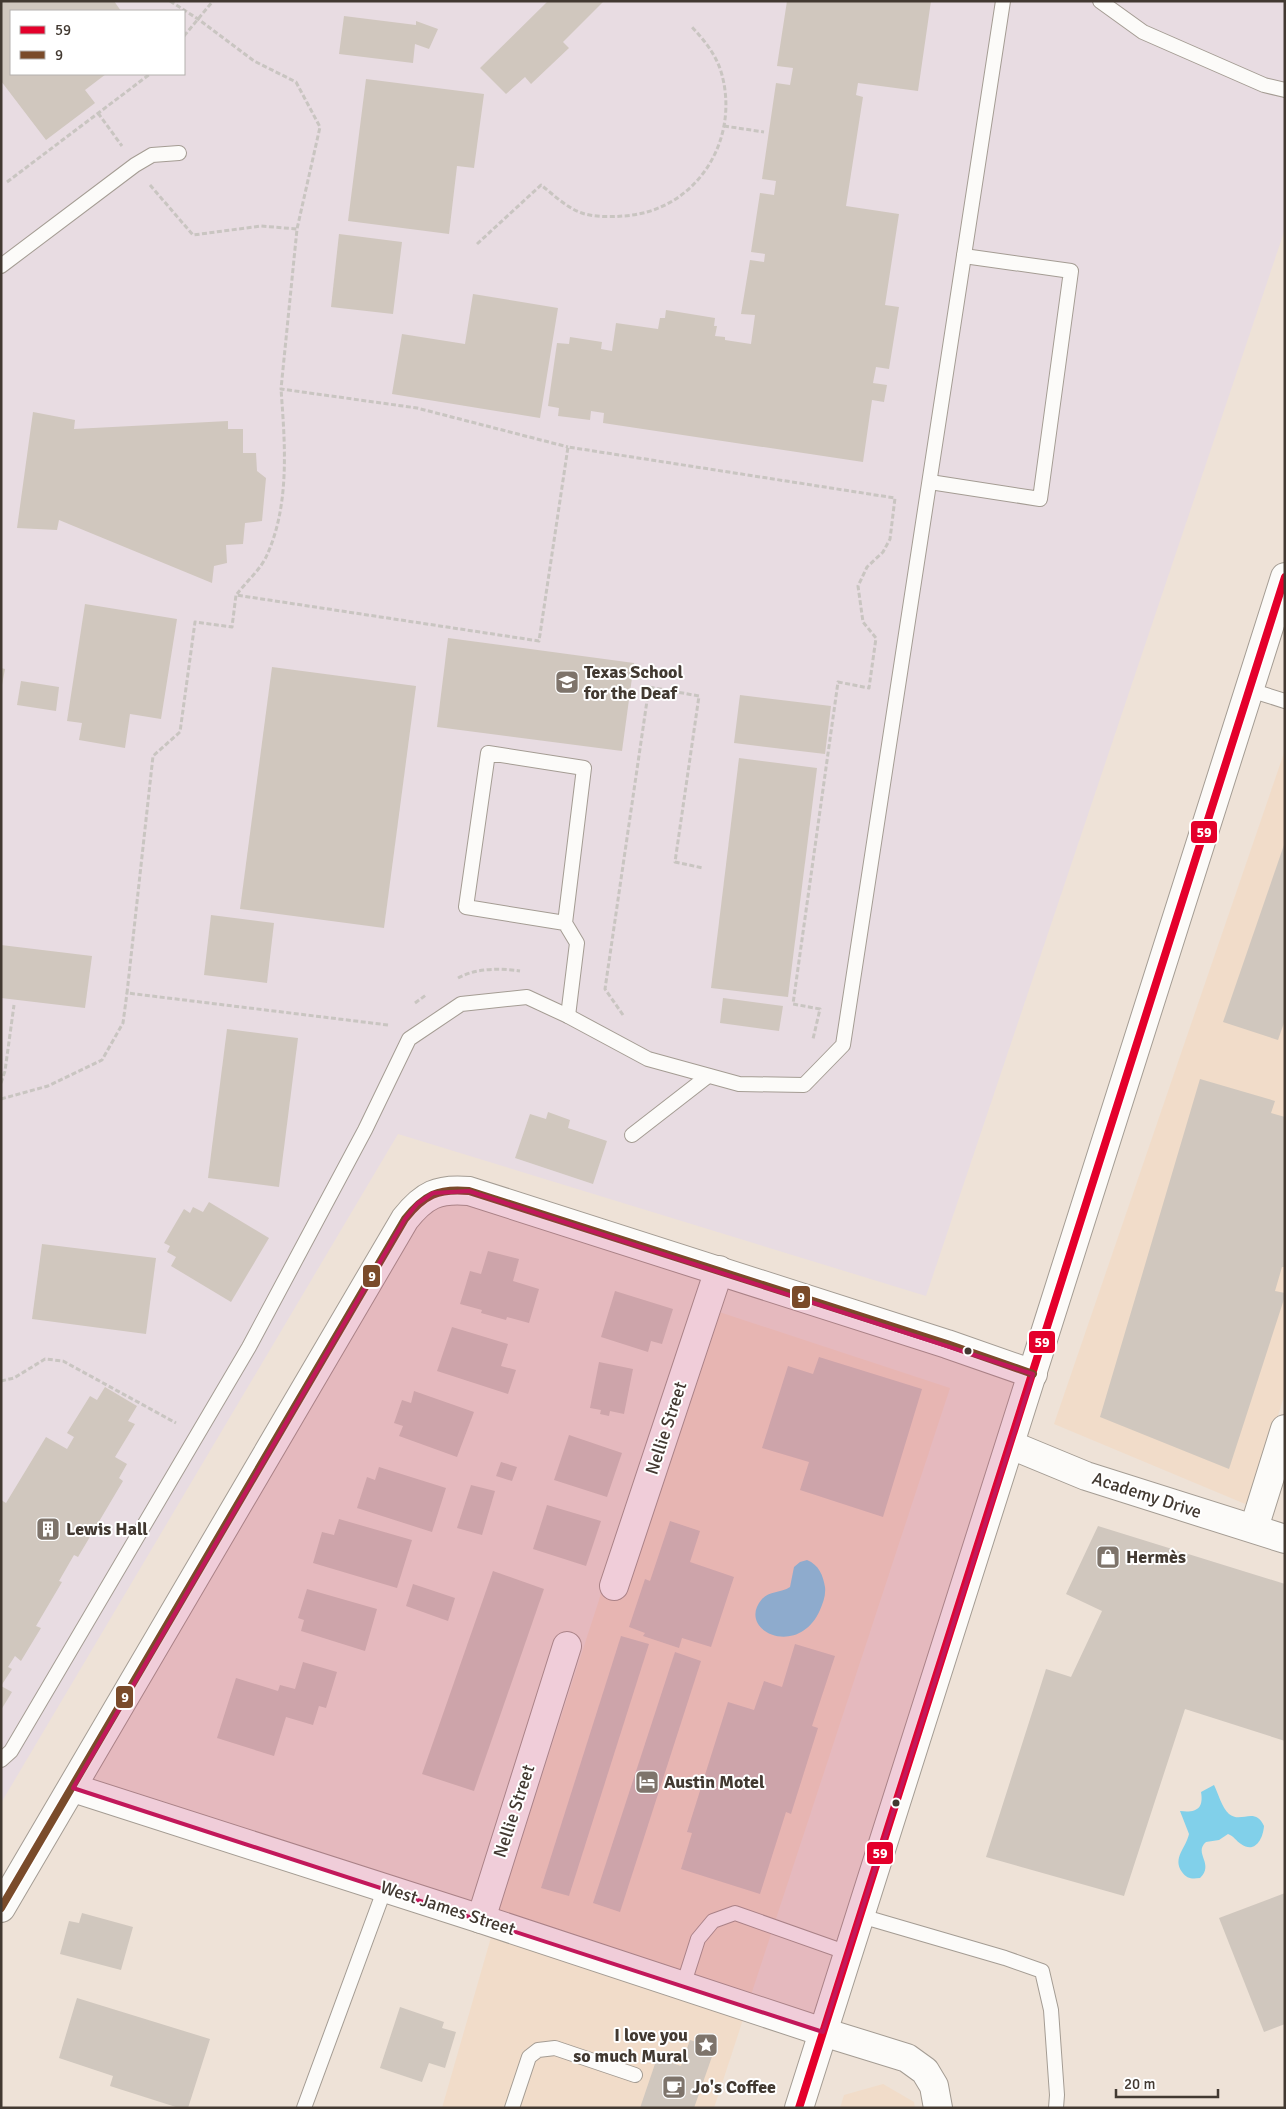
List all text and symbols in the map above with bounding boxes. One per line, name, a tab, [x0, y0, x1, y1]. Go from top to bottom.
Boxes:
legend	[10, 10, 185, 75]
text: 59	[55, 21, 71, 39]
text: 9	[55, 46, 63, 64]
place label: Texas School for the Deaf	[583, 661, 683, 704]
school or university icon: Texas School for the Deaf	[554, 669, 580, 695]
line badge: 59	[1190, 820, 1218, 844]
text: 59	[1196, 824, 1212, 841]
line badge: 9	[362, 1264, 381, 1288]
text: 9	[368, 1268, 376, 1285]
line badge: 9	[791, 1285, 811, 1309]
text: 9	[797, 1289, 805, 1306]
line badge: 59	[1028, 1330, 1056, 1354]
text: 59	[1034, 1334, 1050, 1351]
unlabelled marker	[963, 1346, 973, 1356]
street label: Nellie Street	[641, 1379, 691, 1477]
street label: Academy Drive	[1090, 1467, 1204, 1523]
building icon: Lewis Hall	[35, 1516, 61, 1542]
place label: Lewis Hall	[66, 1518, 148, 1540]
shop icon: Hermès	[1095, 1544, 1121, 1570]
place label: Hermès	[1126, 1546, 1186, 1568]
line badge: 9	[115, 1685, 134, 1709]
text: 9	[121, 1689, 129, 1706]
street label: Nellie Street	[489, 1762, 539, 1860]
hotel icon: Austin Motel	[634, 1769, 660, 1795]
place label: Austin Motel	[664, 1771, 765, 1793]
unlabelled marker	[891, 1798, 901, 1808]
line badge: 59	[866, 1841, 894, 1865]
text: 59	[872, 1845, 888, 1862]
street label: West James Street	[378, 1876, 518, 1940]
place label: I love you so much Mural	[573, 2024, 688, 2067]
place icon: I love you so much Mural	[693, 2032, 719, 2058]
scale bar	[1116, 2066, 1218, 2098]
cafe icon: Jo's Coffee	[661, 2074, 687, 2100]
text: 20 m	[1124, 2075, 1155, 2093]
place label: Jo's Coffee	[692, 2076, 776, 2098]

